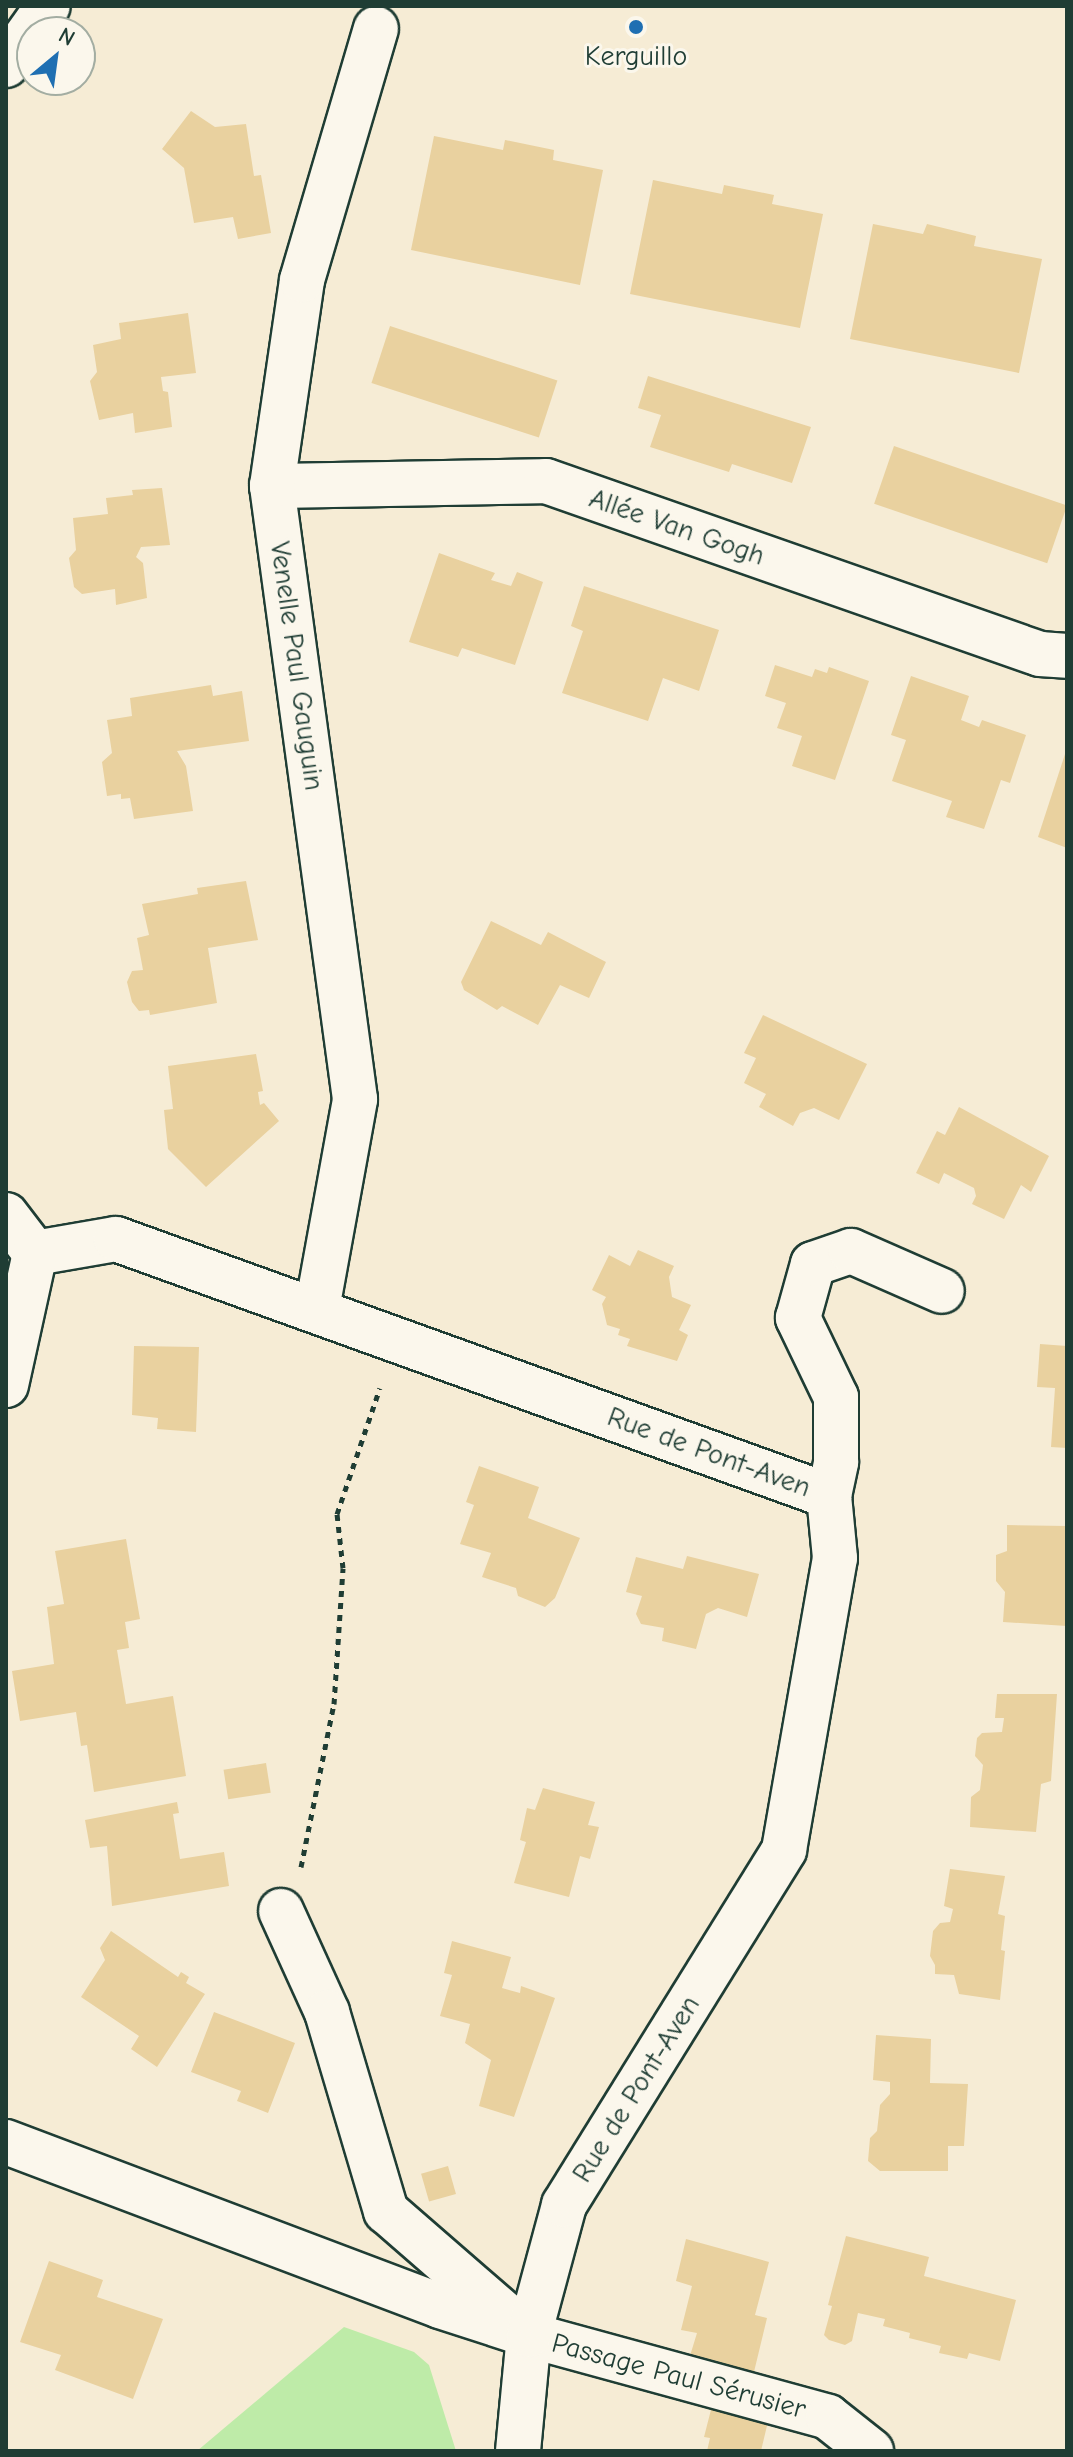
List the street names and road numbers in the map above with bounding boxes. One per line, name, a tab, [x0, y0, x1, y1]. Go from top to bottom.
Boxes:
street label: Allée Van Gogh	[585, 481, 769, 573]
street label: Venelle Paul Gauguin	[263, 539, 331, 793]
street label: Rue de Pont-Aven	[603, 1400, 815, 1504]
street label: Rue de Pont-Aven	[565, 1990, 707, 2188]
street label: Passage Paul Sérusier	[548, 2326, 810, 2426]

